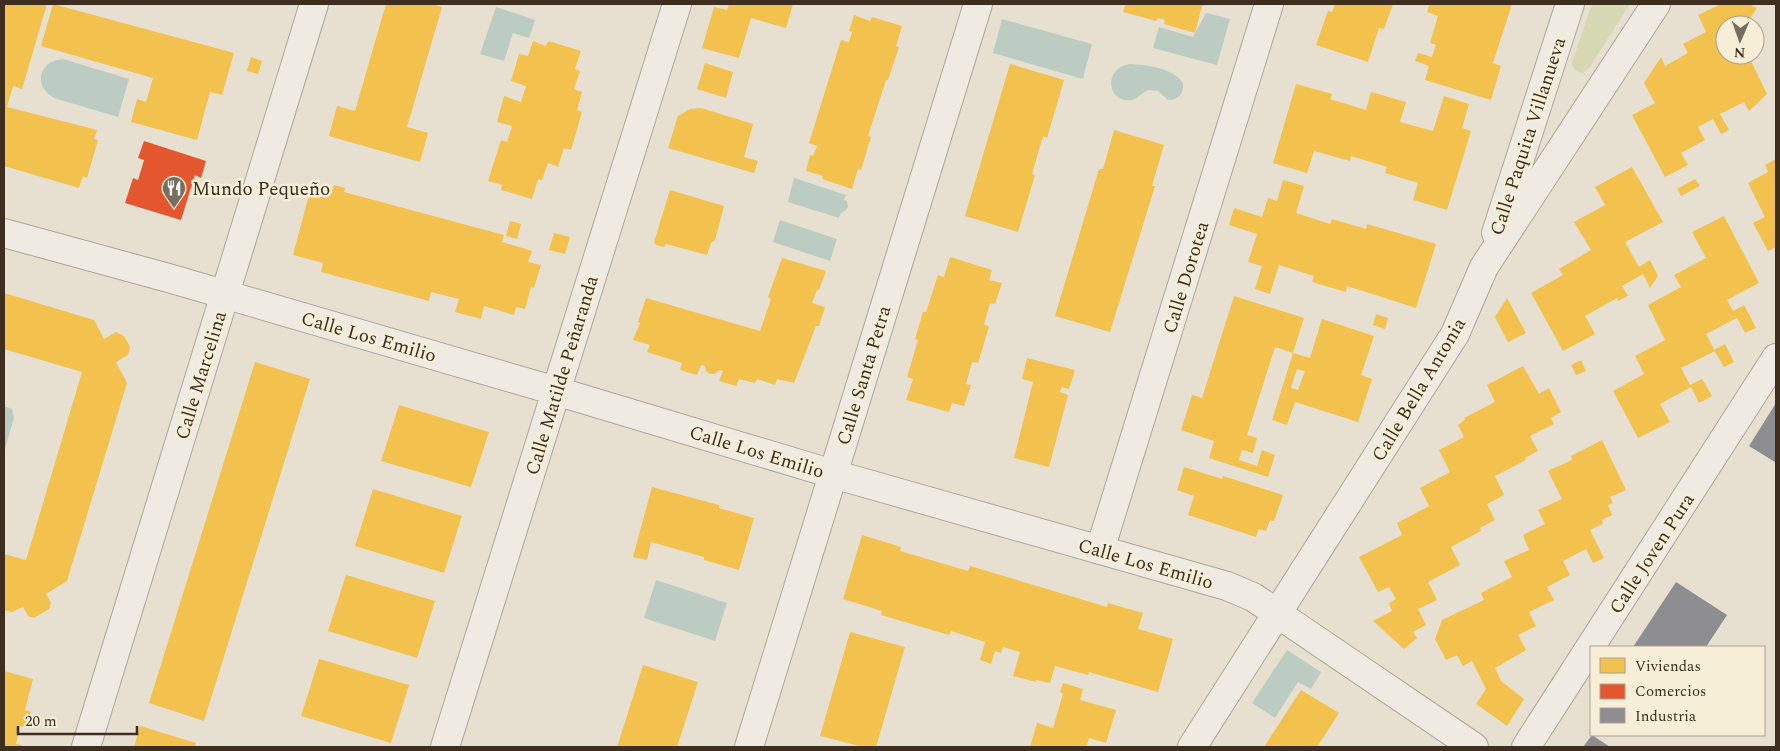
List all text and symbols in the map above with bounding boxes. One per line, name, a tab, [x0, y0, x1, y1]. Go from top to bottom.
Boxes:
north arrow	[1715, 15, 1765, 65]
street label: Calle Paquita Villanueva	[1483, 33, 1574, 239]
text: N	[1733, 42, 1746, 63]
restaurant icon: Mundo Pequeño	[161, 175, 187, 209]
place label: Mundo Pequeño	[192, 175, 330, 204]
street label: Calle Dorotea	[1156, 217, 1217, 337]
street label: Calle Matilde Peñaranda	[518, 271, 607, 479]
street label: Calle Santa Petra	[829, 301, 900, 449]
street label: Calle Los Emilio	[297, 304, 440, 371]
street label: Calle Marcelina	[168, 307, 235, 443]
street label: Calle Bella Antonia	[1365, 312, 1474, 467]
street label: Calle Los Emilio	[686, 418, 828, 487]
street label: Calle Joven Pura	[1602, 487, 1703, 620]
street label: Calle Los Emilio	[1074, 531, 1217, 598]
legend	[1590, 646, 1765, 736]
text: Viviendas	[1635, 655, 1701, 678]
text: Comercios	[1635, 680, 1707, 703]
scale bar	[18, 704, 136, 736]
text: Industria	[1635, 705, 1697, 728]
text: 20 m	[25, 710, 57, 733]

